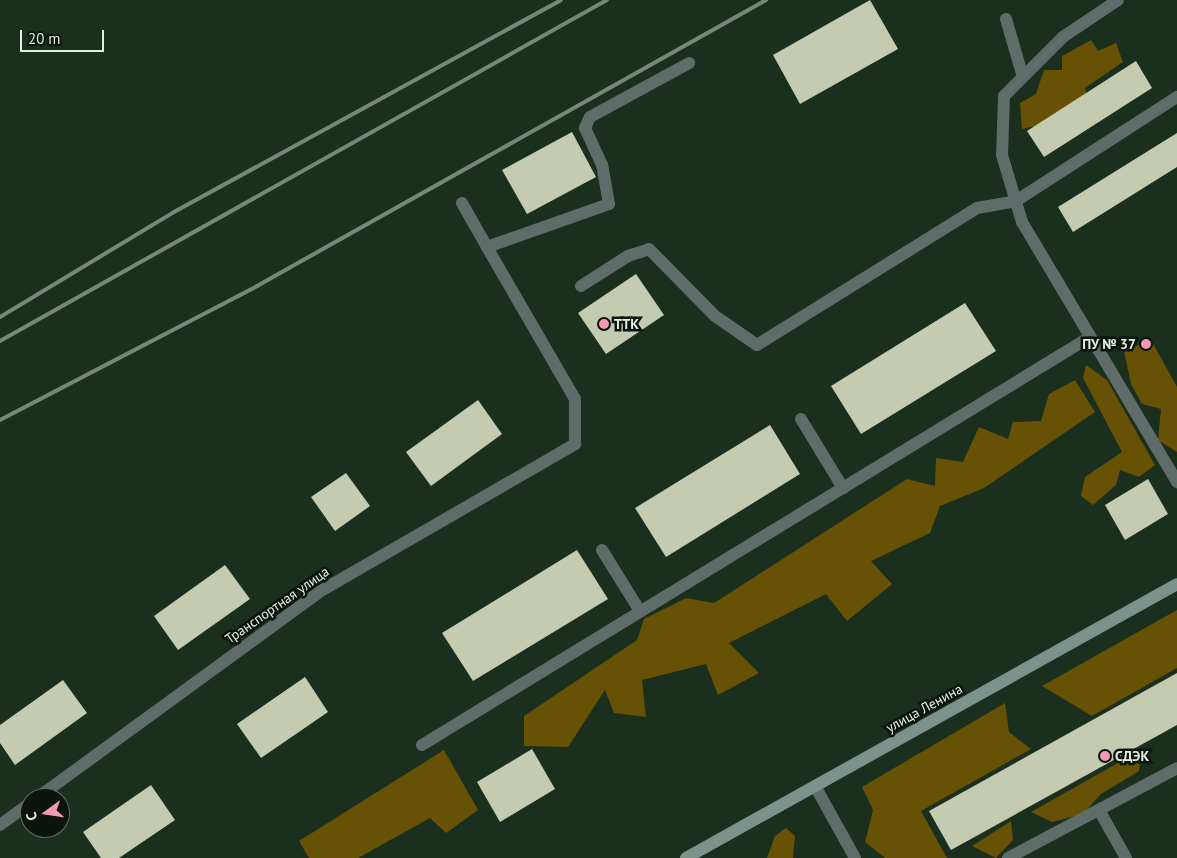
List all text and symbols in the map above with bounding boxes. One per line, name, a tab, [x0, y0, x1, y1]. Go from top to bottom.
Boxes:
scale bar	[22, 20, 106, 52]
text: 20 m	[28, 29, 61, 48]
place label: ТТК	[614, 316, 639, 332]
marker: ТТК	[598, 318, 610, 330]
place label: ПУ № 37	[1082, 336, 1136, 352]
marker: ПУ № 37	[1140, 338, 1152, 350]
street label: Транспортная улица	[222, 563, 332, 647]
street label: улица Ленина	[883, 680, 965, 736]
place label: СДЭК	[1115, 748, 1149, 764]
marker: СДЭК	[1099, 750, 1111, 762]
north arrow	[20, 788, 70, 838]
text: С	[22, 810, 41, 822]

